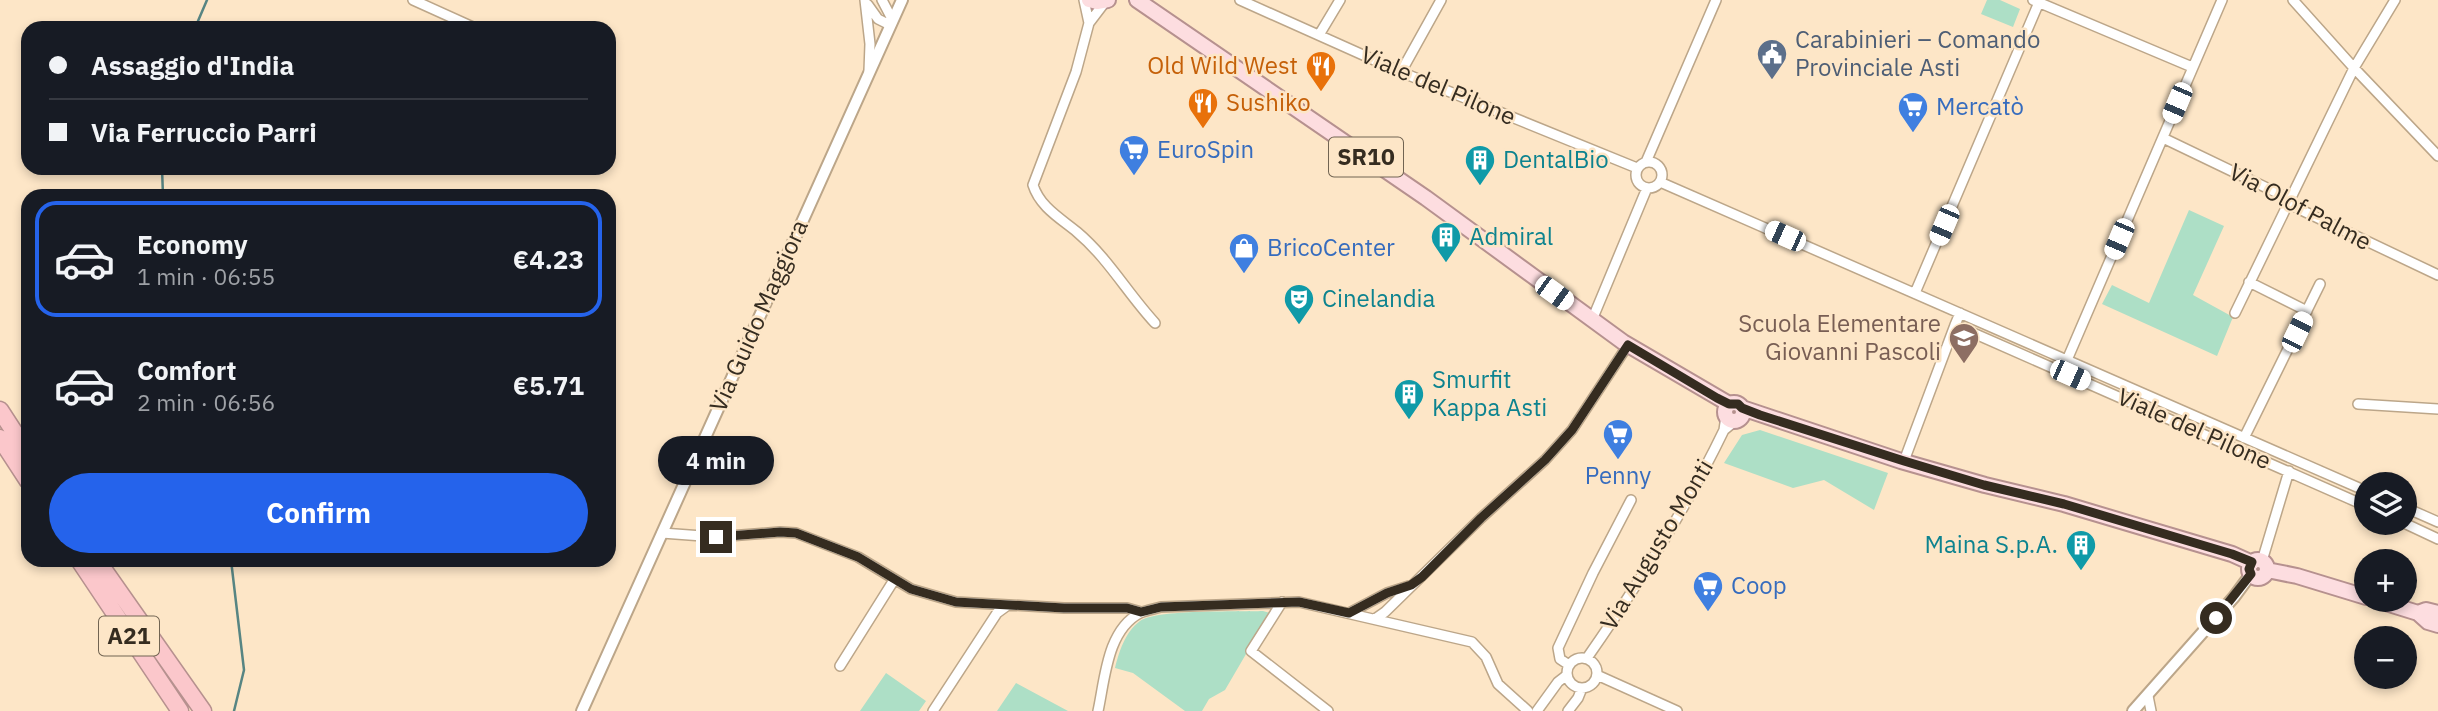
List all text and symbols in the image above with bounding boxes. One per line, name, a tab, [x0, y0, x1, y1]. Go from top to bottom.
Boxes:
place label: Carabinieri – Comando Provinciale Asti	[1795, 23, 2040, 83]
public building icon: Carabinieri – Comando Provinciale Asti	[1755, 37, 1789, 81]
street label: Viale del Pilone	[1356, 38, 1521, 132]
text: Assaggio d'India	[91, 48, 294, 82]
place label: Old Wild West	[1147, 49, 1298, 81]
restaurant icon: Old Wild West	[1304, 49, 1338, 93]
car	[2160, 80, 2195, 126]
restaurant icon: Sushiko	[1186, 86, 1220, 130]
place label: Sushiko	[1226, 86, 1311, 118]
supermarket icon: Mercatò	[1896, 90, 1930, 134]
place label: Mercatò	[1936, 90, 2024, 122]
text: Via Ferruccio Parri	[91, 115, 317, 149]
supermarket icon: EuroSpin	[1117, 133, 1151, 177]
place label: EuroSpin	[1157, 133, 1254, 165]
road number: SR10	[1329, 138, 1403, 176]
building icon: DentalBio	[1463, 143, 1497, 187]
place label: DentalBio	[1503, 143, 1609, 175]
street label: Via Olof Palme	[2224, 155, 2377, 257]
car	[1927, 202, 1962, 248]
street label: Via Guido Maggiora	[701, 214, 815, 417]
car	[2102, 216, 2137, 262]
car	[1762, 218, 1809, 254]
building icon: Admiral	[1429, 220, 1463, 264]
place label: Admiral	[1469, 220, 1553, 252]
text: Economy	[137, 227, 248, 261]
icon: car	[53, 228, 116, 291]
shop icon: BricoCenter	[1227, 231, 1261, 275]
place label: BricoCenter	[1267, 231, 1395, 263]
text: €4.23	[513, 242, 584, 276]
text: 1 min · 06:55	[137, 261, 275, 291]
car	[1531, 272, 1578, 314]
theatre icon: Cinelandia	[1282, 282, 1316, 326]
place label: Cinelandia	[1322, 282, 1436, 314]
place label: Scuola Elementare Giovanni Pascoli	[1738, 307, 1941, 367]
car	[2279, 309, 2316, 355]
school or university icon: Scuola Elementare Giovanni Pascoli	[1947, 321, 1981, 365]
text: Comfort	[137, 353, 236, 387]
icon: car	[53, 354, 116, 417]
car	[2047, 357, 2094, 393]
place label: Smurfit Kappa Asti	[1432, 363, 1547, 423]
text: €5.71	[513, 368, 584, 402]
building icon: Smurfit Kappa Asti	[1392, 377, 1426, 421]
street label: Viale del Pilone	[2112, 380, 2276, 476]
text: 2 min · 06:56	[137, 387, 275, 417]
supermarket icon: Penny	[1601, 417, 1635, 461]
callout: 4 min	[658, 435, 774, 484]
text: 4 min	[686, 445, 746, 475]
street label: Via Augusto Monti	[1592, 453, 1720, 636]
place label: Penny	[1585, 459, 1651, 491]
map controls	[2354, 472, 2417, 689]
button: layers	[2354, 472, 2417, 535]
button: Confirm	[49, 473, 588, 553]
route end	[700, 521, 732, 553]
place label: Maina S.p.A.	[1925, 528, 2058, 560]
building icon: Maina S.p.A.	[2064, 528, 2098, 572]
button: +	[2354, 549, 2417, 612]
supermarket icon: Coop	[1691, 569, 1725, 613]
place label: Coop	[1731, 569, 1787, 601]
route start	[2200, 602, 2232, 634]
road number: A21	[99, 616, 159, 656]
button: −	[2354, 626, 2417, 689]

